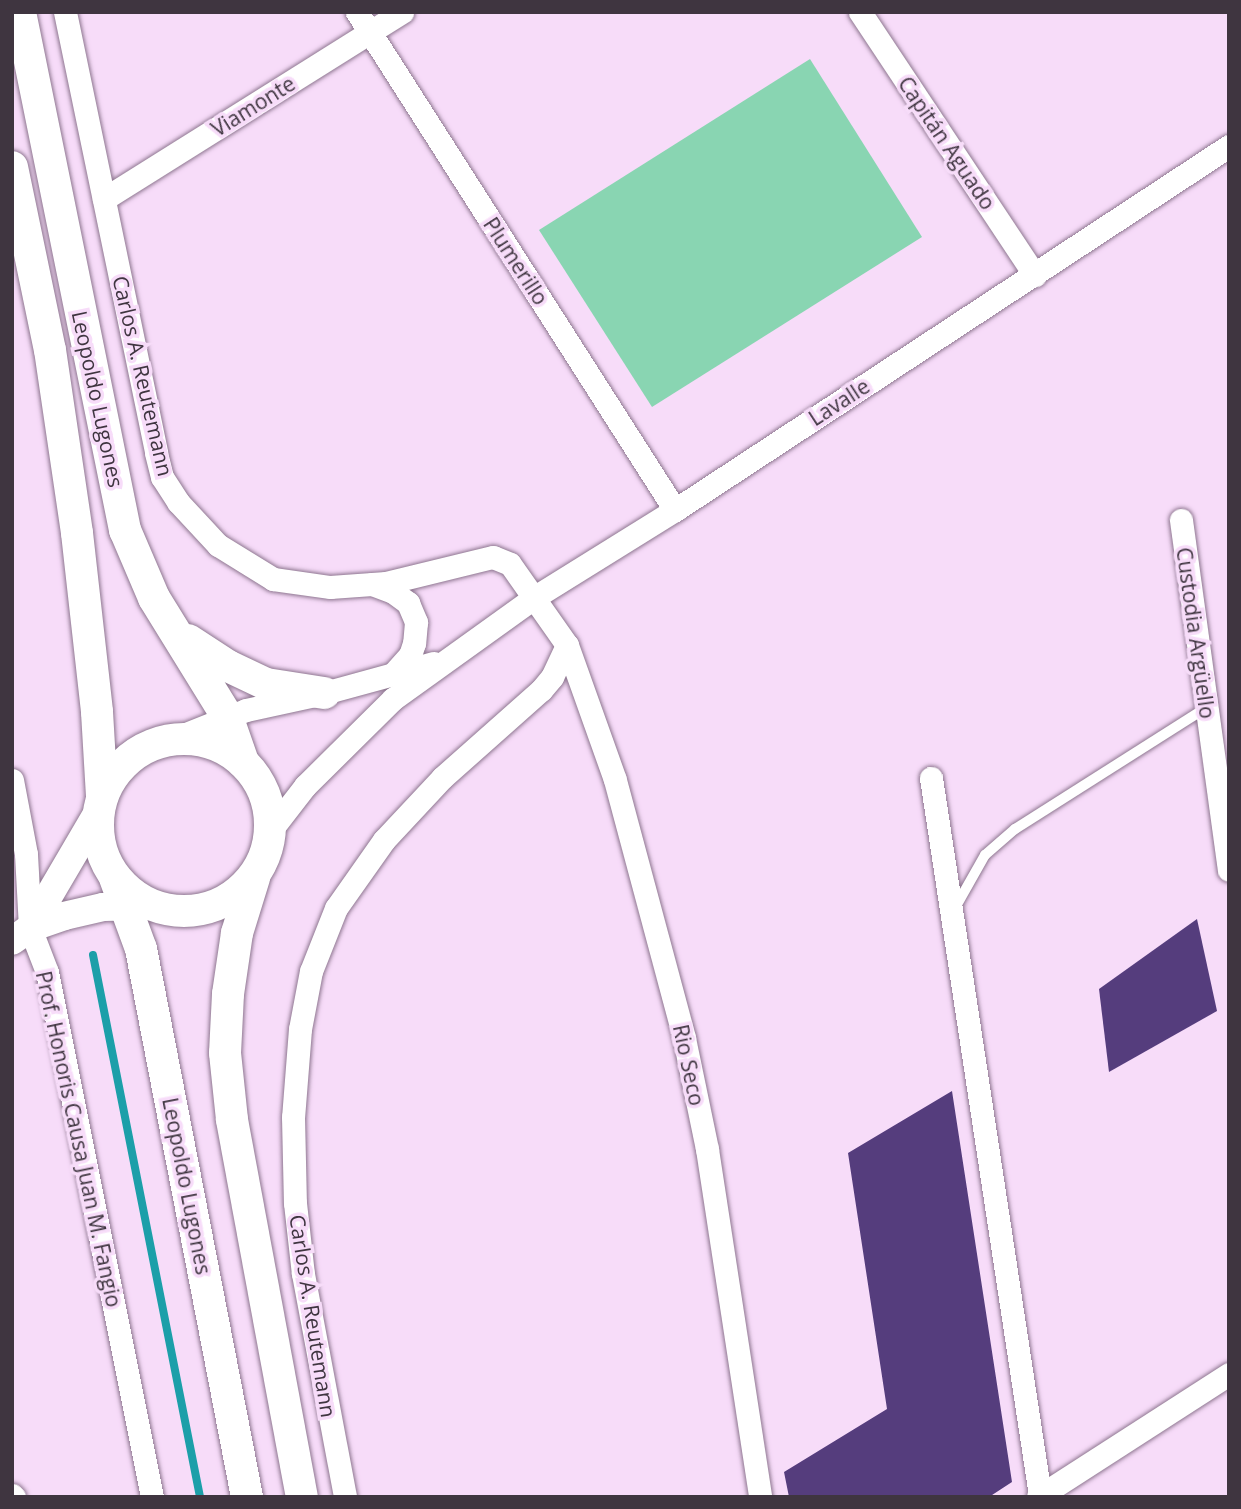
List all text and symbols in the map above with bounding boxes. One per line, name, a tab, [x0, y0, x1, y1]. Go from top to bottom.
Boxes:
street label: Viamonte	[207, 70, 299, 142]
street label: Capitán Aguado	[893, 72, 1001, 214]
street label: Plumerillo	[478, 213, 554, 309]
street label: Carlos A. Reutemann	[108, 273, 178, 479]
street label: Leopoldo Lugones	[67, 309, 129, 489]
street label: Lavalle	[804, 373, 874, 431]
street label: Custodia Argüello	[1172, 546, 1220, 720]
street label: Prof. Honoris Causa Juan M. Fangio	[31, 969, 127, 1309]
street label: Rio Seco	[668, 1022, 710, 1108]
street label: Leopoldo Lugones	[157, 1095, 217, 1277]
street label: Carlos A. Reutemann	[285, 1213, 341, 1419]

